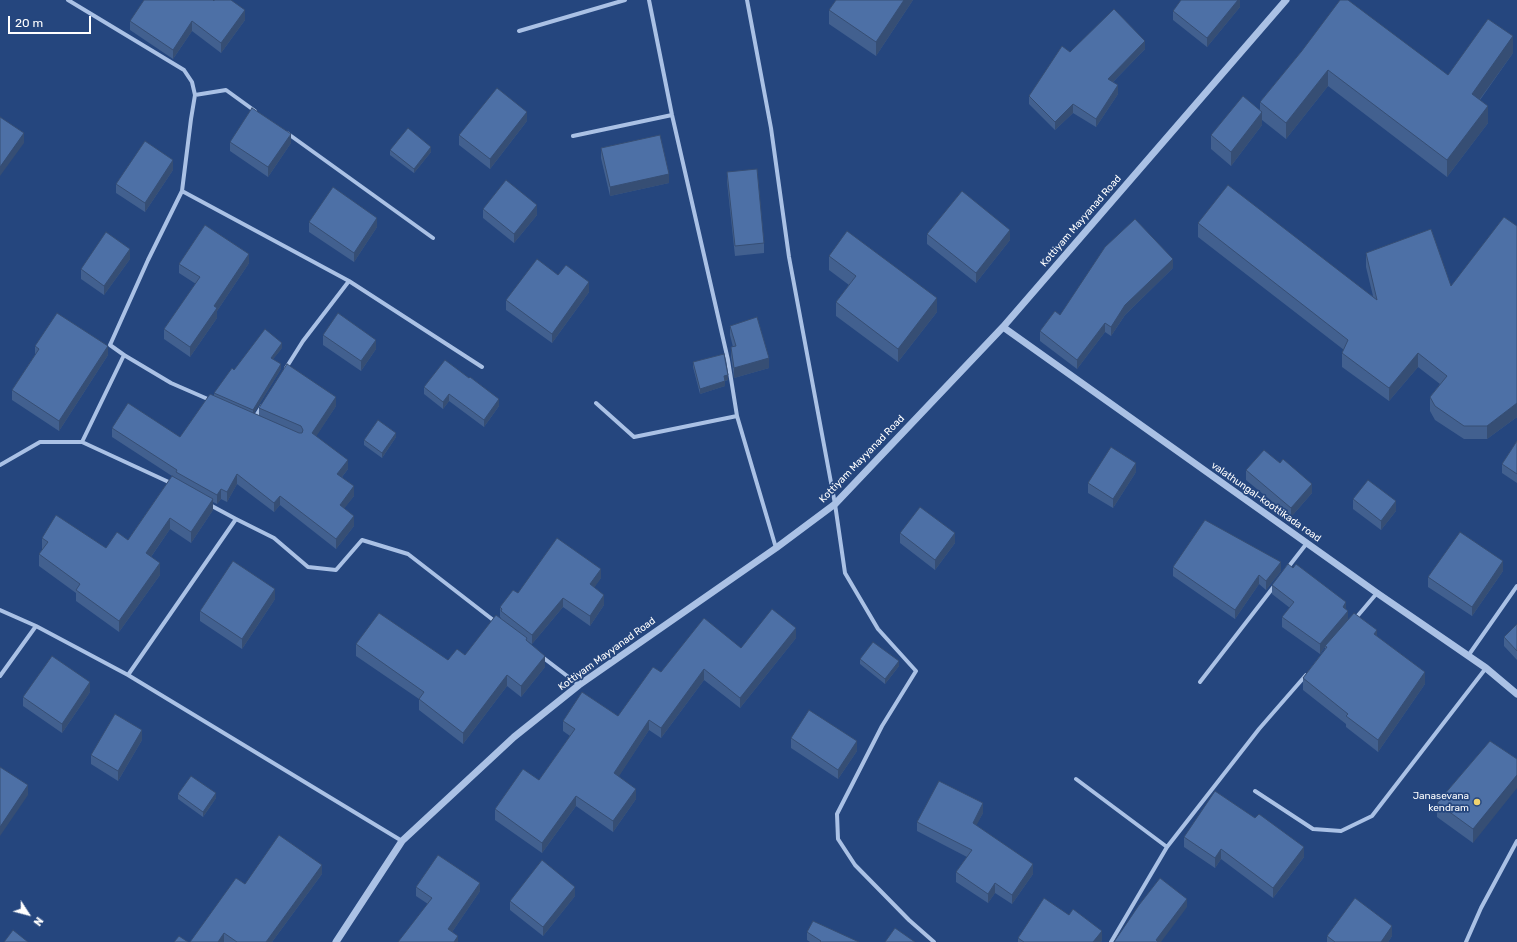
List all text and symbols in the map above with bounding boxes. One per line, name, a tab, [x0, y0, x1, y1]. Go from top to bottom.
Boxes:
scale bar	[10, 8, 93, 34]
text: 20 m	[15, 16, 43, 30]
street label: Kottiyam Mayyanad Road	[1038, 173, 1124, 269]
street label: Kottiyam Mayyanad Road	[817, 413, 907, 505]
street label: valathungal-koottikada road	[1209, 459, 1323, 545]
street label: Kottiyam Mayyanad Road	[556, 615, 658, 693]
place label: Janasevana kendram	[1413, 790, 1469, 814]
marker: Janasevana kendram	[1472, 797, 1482, 807]
north arrow	[8, 894, 48, 934]
text: N	[31, 914, 46, 928]

